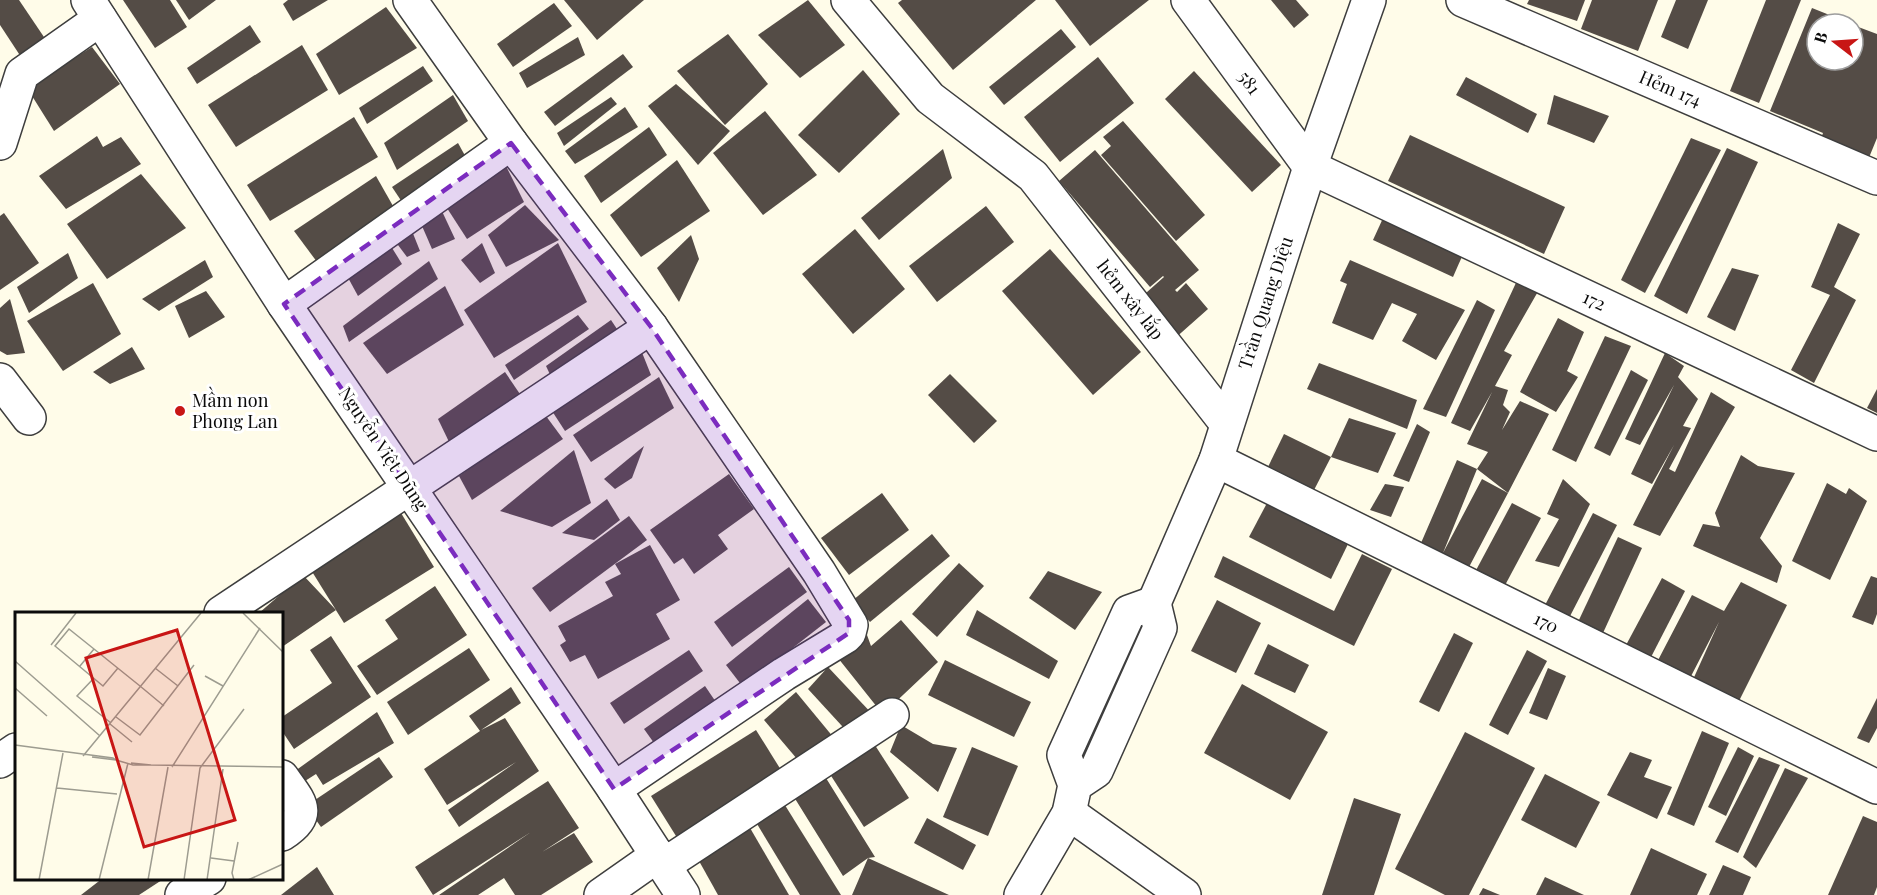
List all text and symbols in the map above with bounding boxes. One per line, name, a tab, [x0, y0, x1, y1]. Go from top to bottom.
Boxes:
north arrow	[1805, 12, 1865, 72]
text: B	[1809, 29, 1832, 46]
street label: Hẻm 174	[1636, 64, 1705, 112]
street label: 581	[1233, 66, 1267, 99]
street label: Trần Quang Diệu	[1230, 232, 1298, 372]
street label: hẻm xây lắp	[1092, 254, 1170, 344]
street label: 172	[1579, 284, 1610, 316]
street label: Nguyễn Việt Dũng	[334, 382, 434, 515]
place label: Mầm non Phong Lan	[192, 386, 278, 433]
marker: Mầm non Phong Lan	[173, 404, 187, 418]
street label: 170	[1530, 606, 1563, 638]
inset map	[15, 612, 284, 880]

